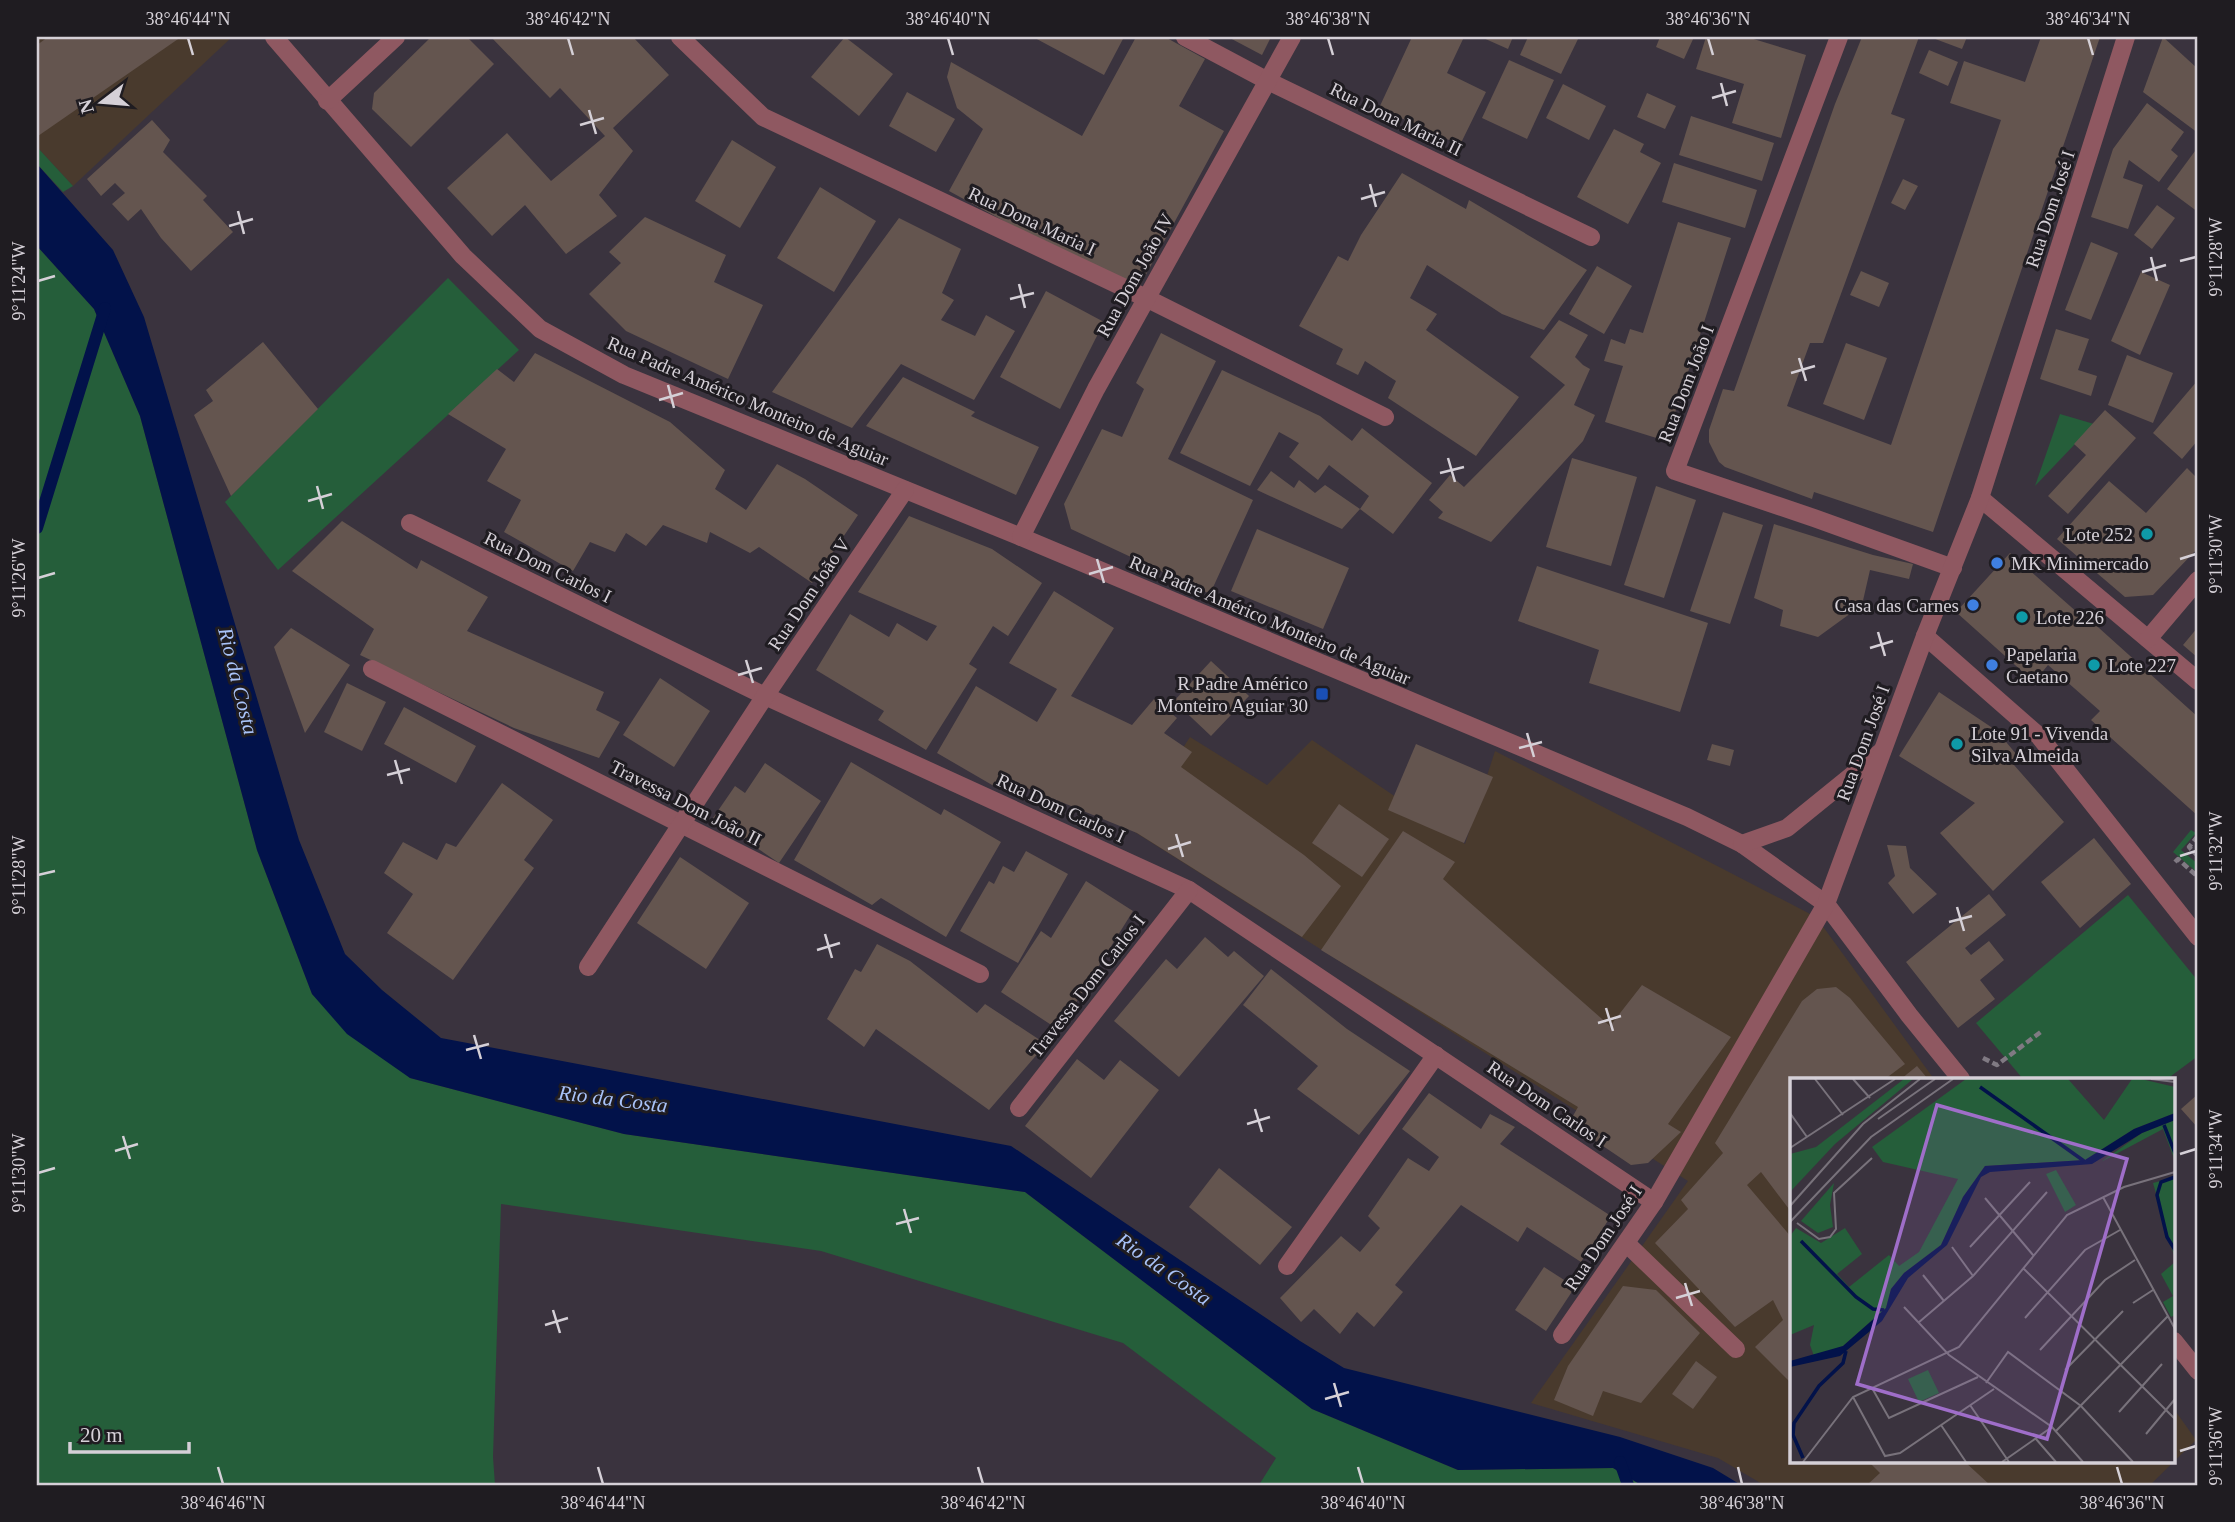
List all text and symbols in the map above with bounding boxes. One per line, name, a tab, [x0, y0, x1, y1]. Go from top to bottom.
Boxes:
text: 38°46'44"N	[146, 9, 230, 29]
text: 38°46'42"N	[526, 9, 610, 29]
text: 38°46'40"N	[906, 9, 990, 29]
text: 38°46'38"N	[1286, 9, 1370, 29]
text: 38°46'36"N	[1666, 9, 1750, 29]
text: 38°46'34"N	[2046, 9, 2130, 29]
north arrow	[66, 66, 136, 136]
street label: Rua Dona Maria II	[1327, 78, 1465, 160]
text: N	[74, 97, 98, 116]
street label: Rua Dom José I	[2021, 148, 2079, 270]
street label: Rua Dona Maria I	[965, 182, 1099, 260]
street label: Rua Dom João IV	[1092, 209, 1178, 340]
text: 9°11'28"W	[2206, 217, 2226, 297]
text: 9°11'24"W	[9, 241, 29, 321]
street label: Rua Dom João I	[1654, 322, 1718, 446]
street label: Rua Padre Américo Monteiro de Aguiar	[604, 332, 892, 470]
text: 9°11'30"W	[2206, 514, 2226, 594]
place label: Lote 252	[2065, 524, 2133, 545]
marker: Lote 252	[2139, 526, 2155, 542]
street label: Rua Dom Carlos I	[481, 527, 615, 607]
street label: Rua Dom João V	[764, 534, 855, 654]
text: 9°11'26"W	[9, 538, 29, 618]
street label: Rua Padre Américo Monteiro de Aguiar	[1126, 551, 1414, 689]
place label: MK Minimercado	[2011, 553, 2149, 574]
marker: MK Minimercado	[1989, 555, 2005, 571]
place label: Casa das Carnes	[1834, 595, 1959, 616]
marker: Casa das Carnes	[1965, 597, 1981, 613]
place label: Lote 226	[2036, 607, 2104, 628]
marker: Lote 226	[2014, 609, 2030, 625]
water label: Rio da Costa	[213, 624, 263, 737]
place label: Papelaria Caetano	[2006, 644, 2077, 687]
place label: Lote 227	[2108, 655, 2176, 676]
marker: Papelaria Caetano	[1984, 657, 2000, 673]
marker: Lote 227	[2086, 657, 2102, 673]
place label: R Padre Américo Monteiro Aguiar 30	[1157, 673, 1308, 716]
street label: Rua Dom José I	[1832, 682, 1894, 804]
marker: R Padre Américo Monteiro Aguiar 30	[1314, 686, 1330, 702]
place label: Lote 91 - Vivenda Silva Almeida	[1971, 723, 2109, 766]
marker: Lote 91 - Vivenda Silva Almeida	[1949, 736, 1965, 752]
street label: Travessa Dom João II	[607, 756, 765, 850]
street label: Rua Dom Carlos I	[994, 769, 1128, 847]
text: 9°11'32"W	[2206, 811, 2226, 891]
text: 9°11'28"W	[9, 835, 29, 915]
street label: Travessa Dom Carlos I	[1025, 911, 1149, 1061]
street label: Rua Dom Carlos I	[1484, 1056, 1610, 1152]
inset map	[1790, 1078, 2176, 1462]
water label: Rio da Costa	[556, 1080, 669, 1118]
text: 9°11'34"W	[2206, 1109, 2226, 1189]
text: 9°11'30"W	[9, 1133, 29, 1213]
street label: Rua Dom José I	[1560, 1182, 1646, 1294]
water label: Rio da Costa	[1111, 1227, 1216, 1310]
text: 9°11'36"W	[2206, 1406, 2226, 1486]
scale bar	[70, 1410, 189, 1454]
text: 20 m	[80, 1423, 123, 1447]
text: 38°46'46"N	[181, 1493, 265, 1513]
text: 38°46'44"N	[561, 1493, 645, 1513]
text: 38°46'42"N	[941, 1493, 1025, 1513]
text: 38°46'40"N	[1321, 1493, 1405, 1513]
text: 38°46'38"N	[1700, 1493, 1784, 1513]
text: 38°46'36"N	[2080, 1493, 2164, 1513]

